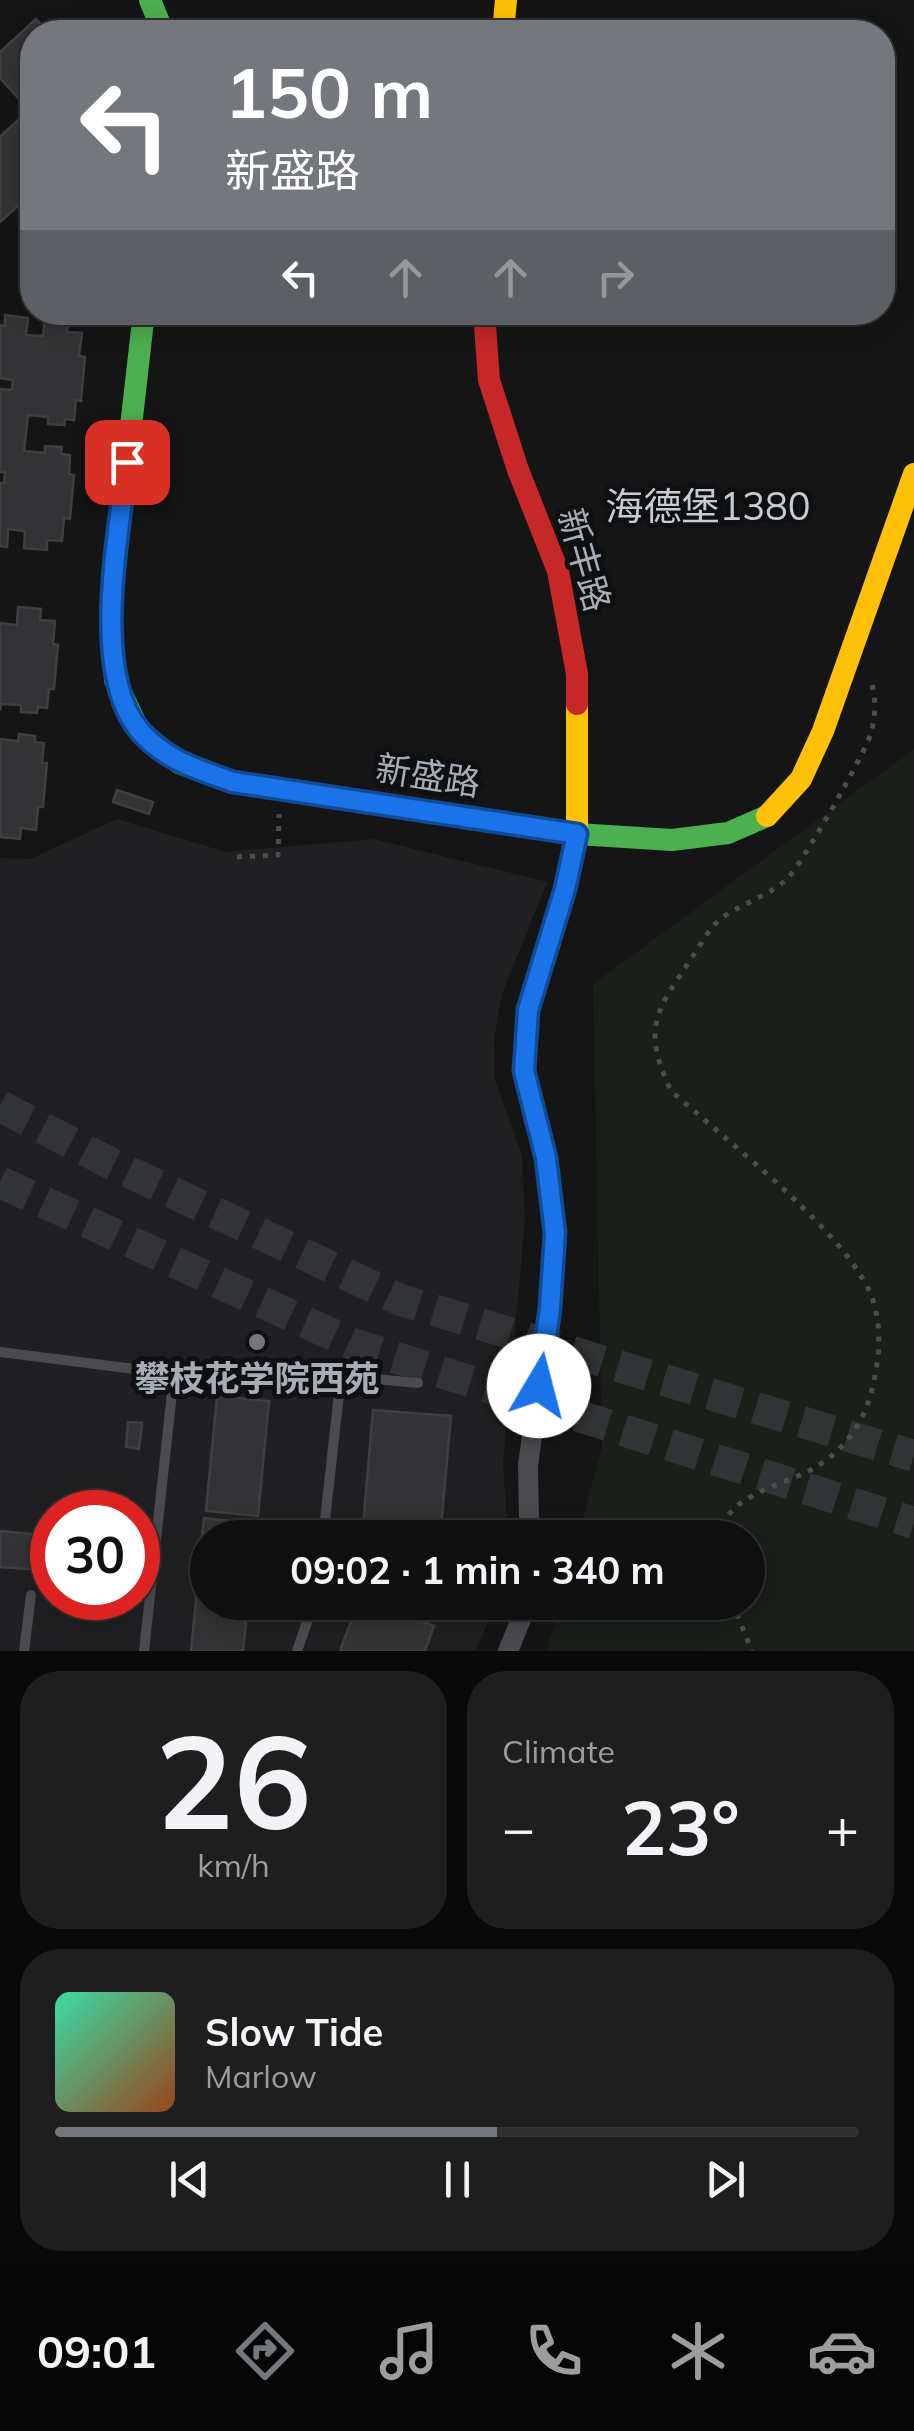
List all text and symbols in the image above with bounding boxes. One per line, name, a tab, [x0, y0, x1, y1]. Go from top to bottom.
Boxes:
text: 150 m	[225, 48, 433, 136]
icon: left	[60, 60, 190, 190]
text: 新盛路	[225, 142, 360, 198]
icon: left	[273, 250, 328, 305]
icon: ahead	[378, 250, 433, 305]
icon: ahead	[483, 250, 538, 305]
icon: right	[588, 250, 643, 305]
pin	[85, 420, 170, 505]
icon: arrive	[100, 435, 155, 490]
district label: 海德堡1380	[605, 482, 811, 530]
street label: 新丰路	[549, 503, 621, 616]
street label: 新盛路	[373, 745, 483, 805]
marker: 攀枝花学院西苑	[246, 1331, 268, 1353]
position arrow	[487, 1334, 591, 1438]
place label: 攀枝花学院西苑	[134, 1356, 380, 1400]
speed limit sign: 30	[30, 1490, 160, 1620]
text: 09:02 · 1 min · 340 m	[290, 1546, 665, 1594]
text: 26	[155, 1698, 312, 1862]
text: Climate	[502, 1731, 615, 1771]
text: 23°	[621, 1780, 740, 1874]
text: −	[502, 1793, 535, 1862]
text: +	[826, 1793, 859, 1862]
text: km/h	[197, 1845, 270, 1885]
text: Slow Tide	[205, 2008, 383, 2056]
text: Marlow	[205, 2056, 317, 2096]
icon: previous	[162, 2152, 217, 2207]
icon: pause	[430, 2152, 485, 2207]
icon: next	[698, 2152, 753, 2207]
icon: directions	[230, 2316, 300, 2386]
icon: music	[374, 2316, 444, 2386]
icon: phone	[519, 2316, 589, 2386]
icon: climate	[663, 2316, 733, 2386]
icon: car	[807, 2316, 877, 2386]
text: 09:01	[37, 2323, 156, 2379]

